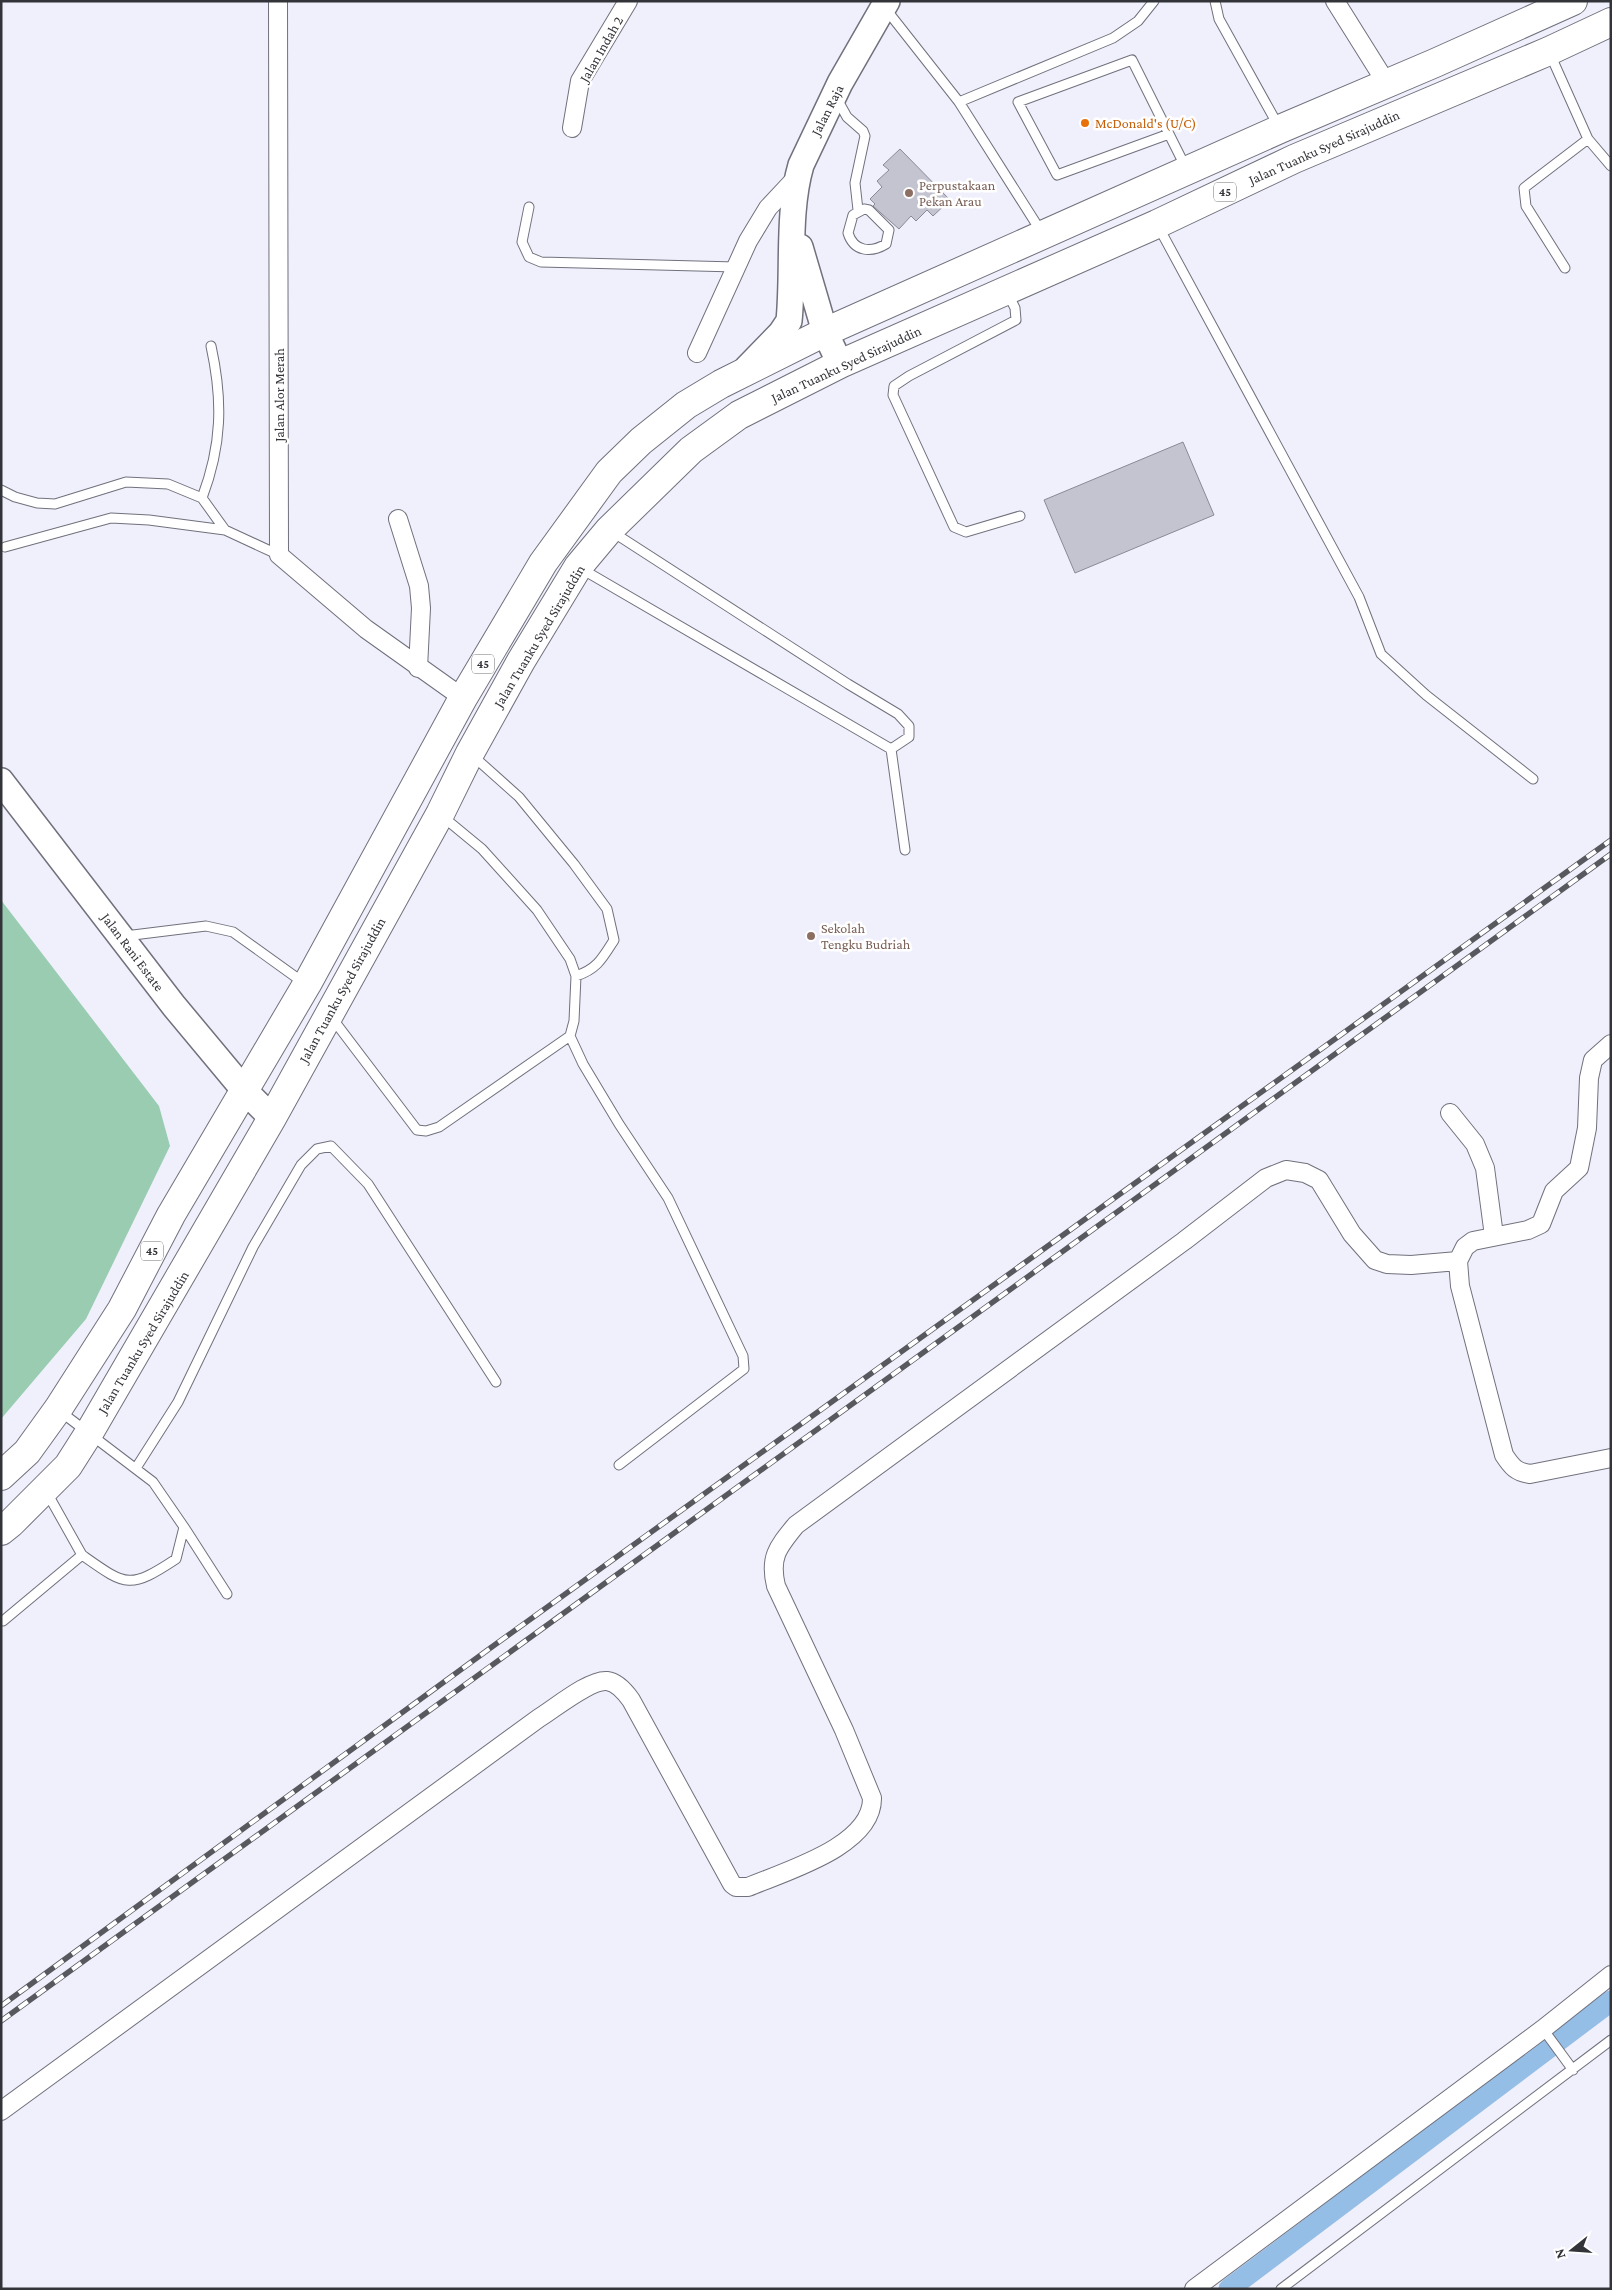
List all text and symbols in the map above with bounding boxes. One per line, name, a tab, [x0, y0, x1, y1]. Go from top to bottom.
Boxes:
street label: Jalan Indah 2	[575, 13, 626, 86]
street label: Jalan Raja	[806, 81, 848, 140]
street label: Jalan Tuanku Syed Sirajuddin	[1244, 106, 1403, 189]
place label: McDonald's (U/C)	[1095, 115, 1196, 132]
marker: McDonald's (U/C)	[1079, 117, 1091, 129]
place label: Perpustakaan Pekan Arau	[919, 177, 996, 209]
road number: 45	[1214, 182, 1236, 202]
marker: Perpustakaan Pekan Arau	[903, 187, 915, 199]
street label: Jalan Tuanku Syed Sirajuddin	[767, 322, 924, 408]
street label: Jalan Alor Merah	[271, 348, 287, 444]
street label: Jalan Tuanku Syed Sirajuddin	[489, 561, 589, 712]
road number: 45	[472, 654, 494, 674]
street label: Jalan Rani Estate	[97, 908, 168, 994]
street label: Jalan Tuanku Syed Sirajuddin	[294, 914, 390, 1068]
place label: Sekolah Tengku Budriah	[821, 920, 911, 952]
marker: Sekolah Tengku Budriah	[805, 930, 817, 942]
road number: 45	[141, 1242, 163, 1260]
street label: Jalan Tuanku Syed Sirajuddin	[93, 1267, 193, 1418]
north arrow	[1547, 2225, 1597, 2275]
text: N	[1550, 2246, 1569, 2261]

